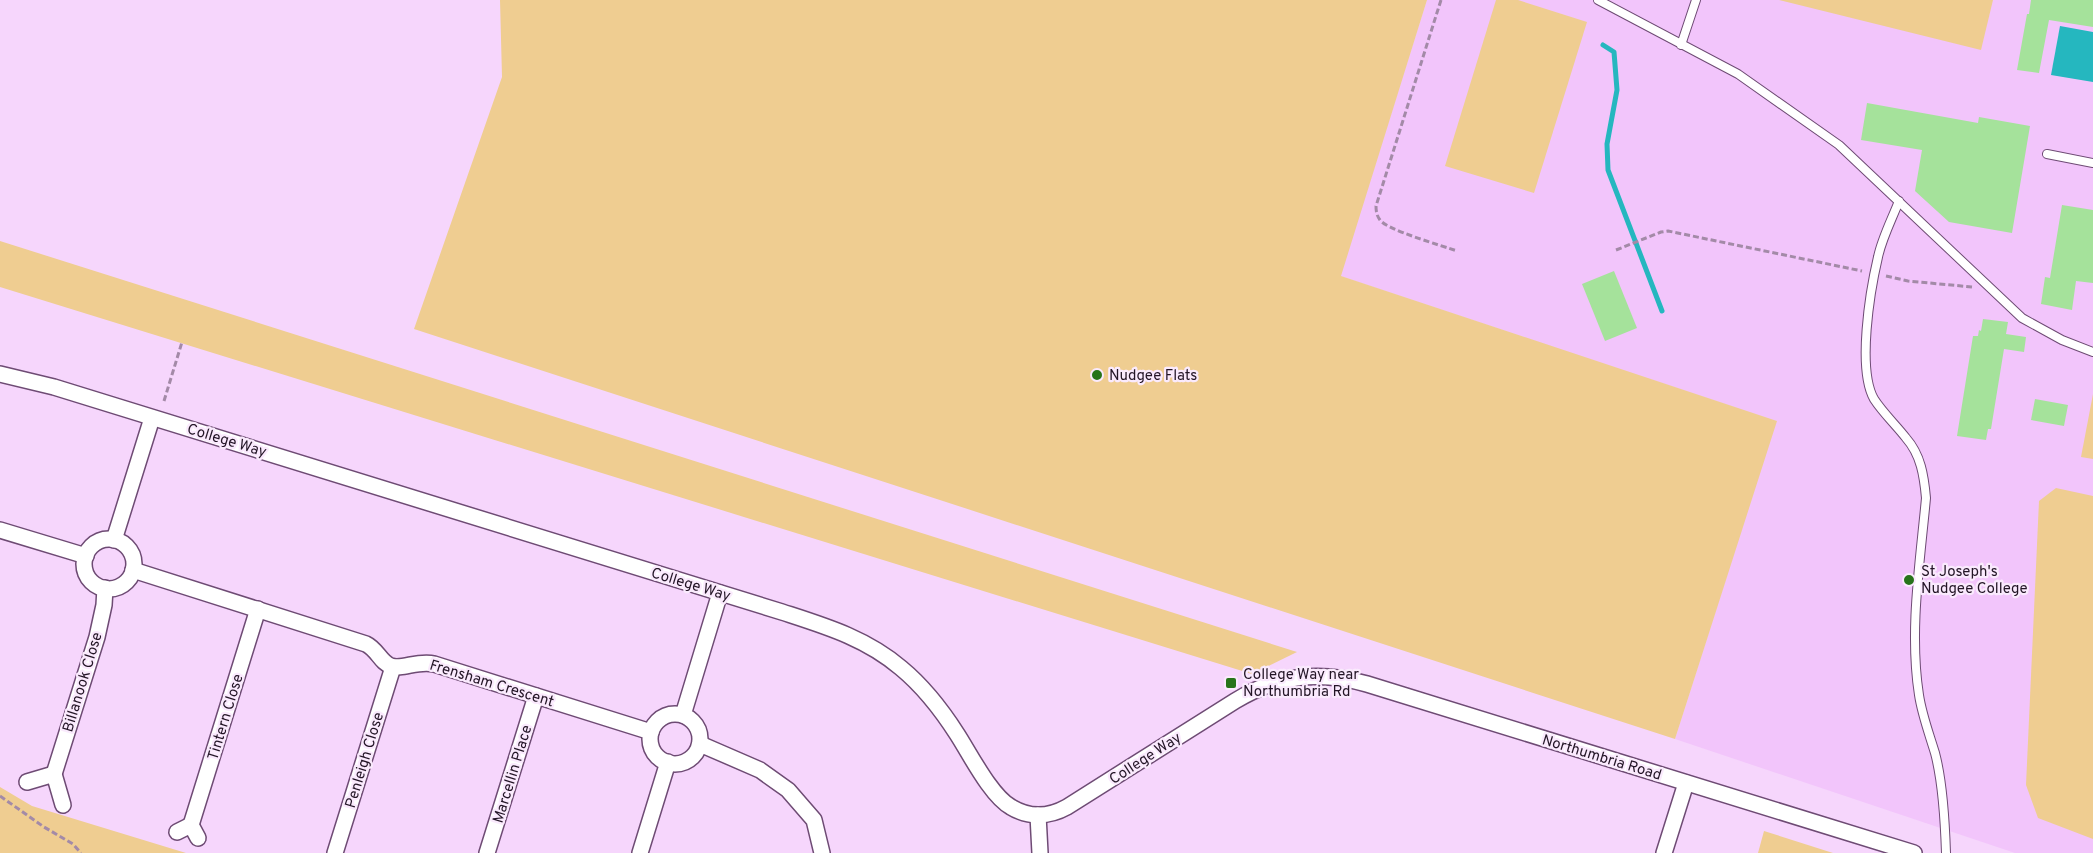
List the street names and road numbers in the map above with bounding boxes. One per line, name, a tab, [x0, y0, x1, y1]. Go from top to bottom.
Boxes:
street label: College Way	[185, 420, 269, 463]
street label: College Way	[649, 564, 733, 607]
street label: Billanook Close	[59, 630, 108, 735]
street label: Frensham Crescent	[427, 656, 556, 712]
street label: Tintern Close	[204, 672, 249, 763]
street label: Penleigh Close	[342, 710, 389, 811]
street label: Marcellin Place	[489, 723, 537, 826]
street label: College Way	[1106, 729, 1185, 790]
street label: Northumbria Road	[1539, 731, 1664, 786]

